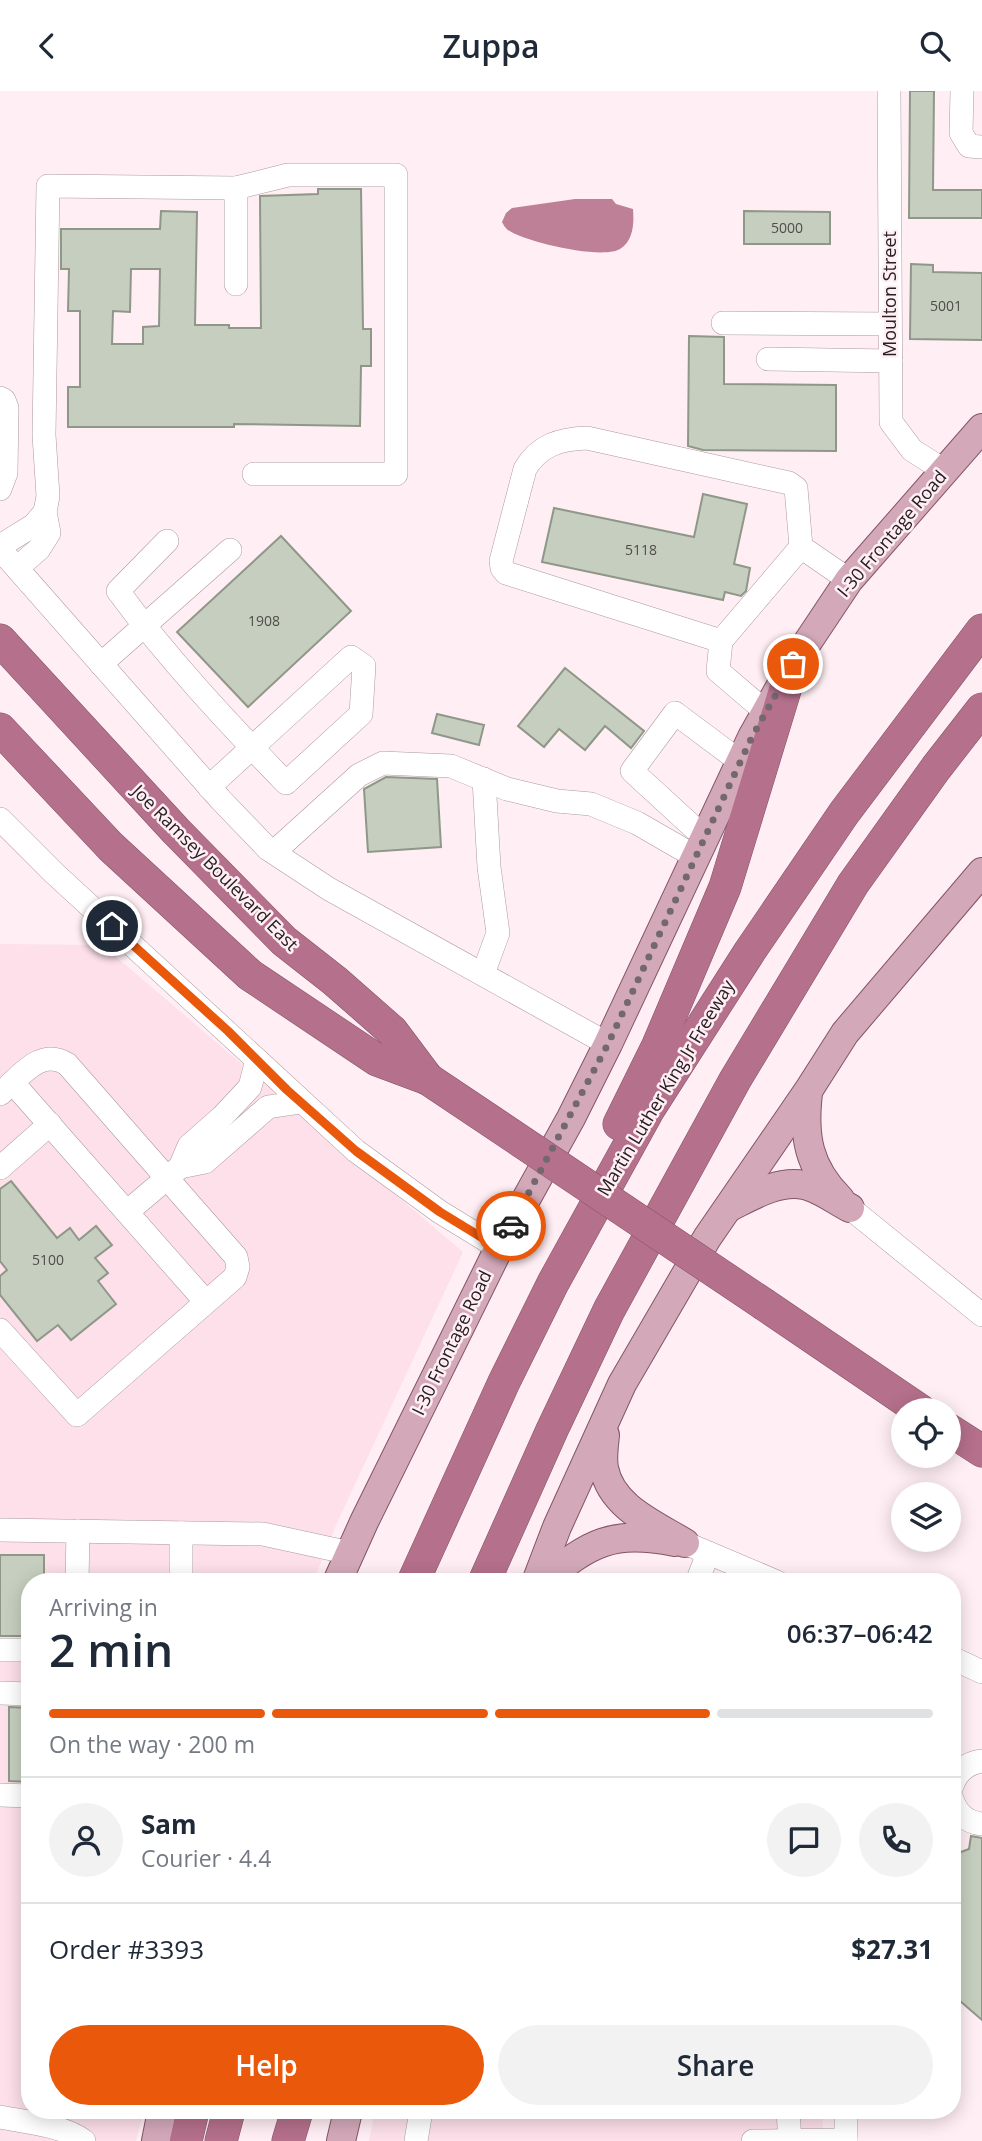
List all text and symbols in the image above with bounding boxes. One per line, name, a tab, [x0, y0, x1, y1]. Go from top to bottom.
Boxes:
text: Zuppa	[442, 24, 540, 67]
icon: back	[28, 27, 66, 65]
icon: search	[916, 27, 954, 65]
house number: 5000	[771, 218, 803, 237]
street label: Moulton Street	[877, 231, 901, 357]
house number: 5001	[930, 296, 962, 315]
street label: I-30 Frontage Road	[831, 465, 951, 602]
house number: 5118	[625, 540, 657, 559]
house number: 1908	[248, 611, 280, 630]
pin	[763, 634, 823, 694]
icon: bag	[774, 645, 812, 683]
street label: Joe Ramsey Boulevard East	[126, 778, 304, 956]
pin	[82, 896, 142, 956]
icon: home	[93, 907, 131, 945]
street label: Martin Luther King Jr Freeway	[591, 974, 740, 1200]
courier	[476, 1191, 546, 1261]
icon: car	[492, 1207, 530, 1245]
house number: 5100	[32, 1250, 64, 1269]
street label: I-30 Frontage Road	[406, 1266, 497, 1419]
map controls	[891, 1398, 961, 1552]
button: locate	[891, 1398, 961, 1468]
button: layers	[891, 1482, 961, 1552]
text: Arriving in	[49, 1591, 158, 1623]
text: 06:37–06:42	[787, 1615, 933, 1651]
text: 2 min	[49, 1618, 173, 1680]
text: On the way · 200 m	[49, 1728, 255, 1760]
button: person	[49, 1803, 123, 1877]
button: chat	[767, 1803, 841, 1877]
button: phone	[859, 1803, 933, 1877]
text: Sam	[141, 1806, 197, 1842]
text: Courier · 4.4	[141, 1842, 271, 1874]
text: Order #3393	[49, 1931, 204, 1967]
text: $27.31	[851, 1931, 933, 1967]
button: Help	[49, 2025, 484, 2105]
button: Share	[498, 2025, 933, 2105]

